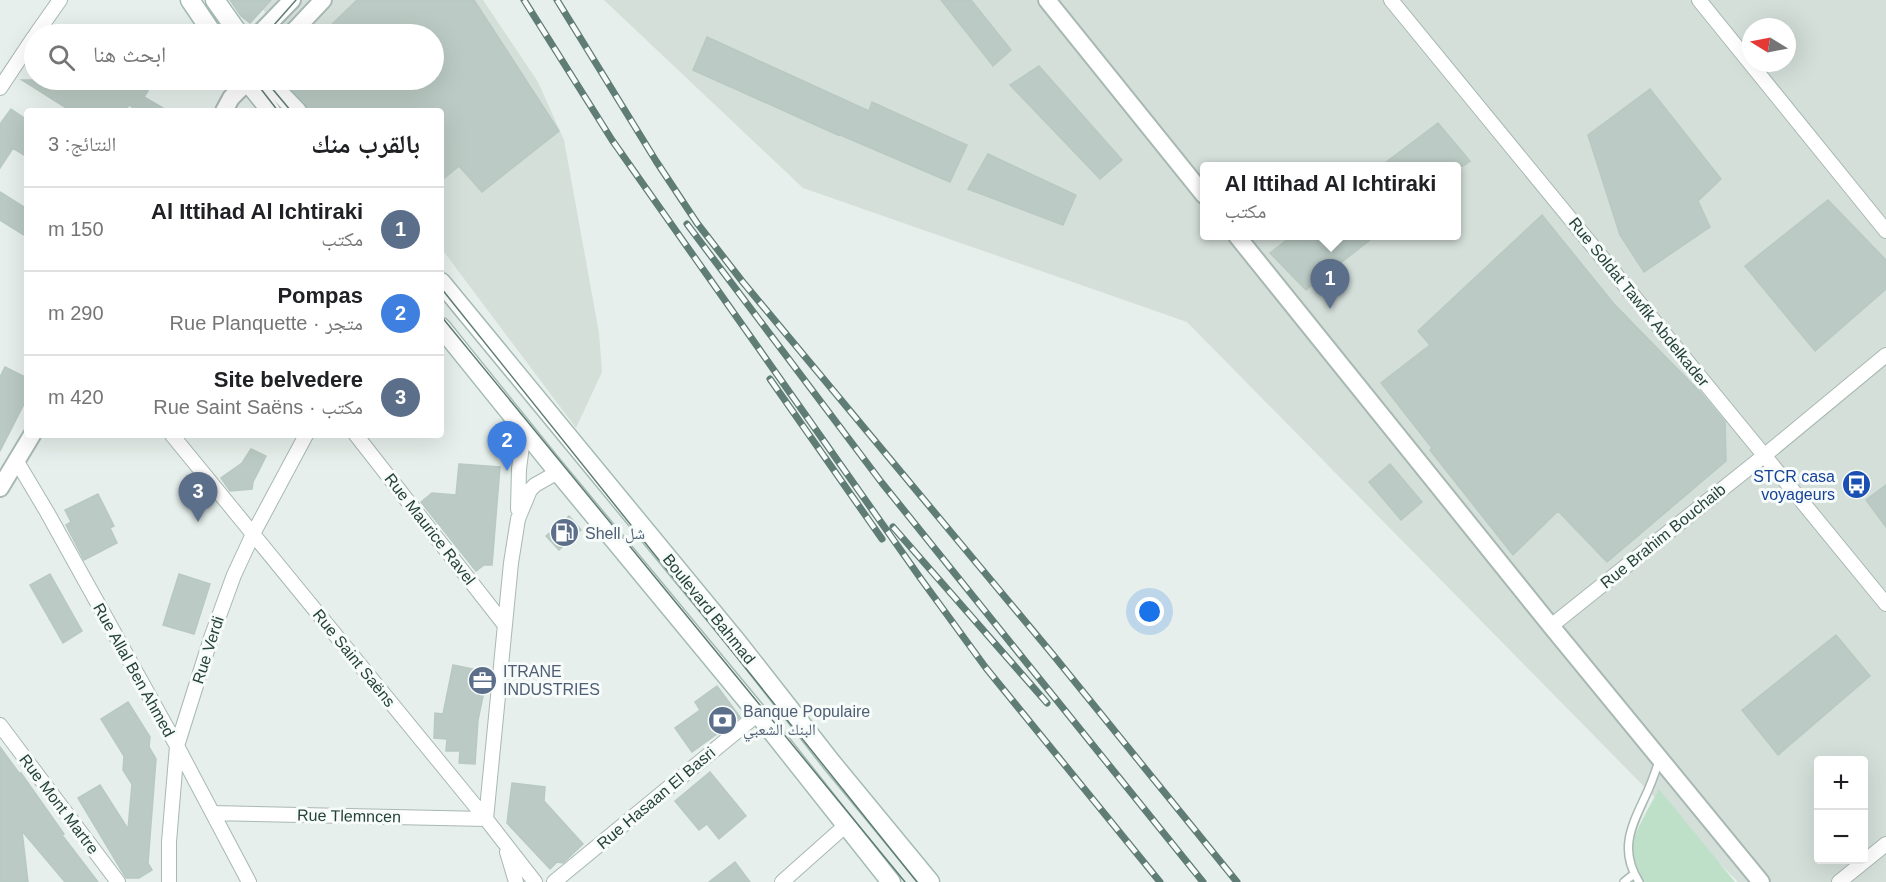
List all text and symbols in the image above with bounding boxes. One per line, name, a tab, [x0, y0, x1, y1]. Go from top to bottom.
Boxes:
north arrow	[1742, 18, 1796, 72]
search box	[24, 24, 444, 90]
icon: search	[45, 41, 78, 74]
text: ابحث هنا	[93, 42, 166, 67]
text: بالقرب منك	[311, 129, 420, 159]
text: النتائج: 3	[48, 133, 116, 155]
popup	[1200, 162, 1461, 240]
text: Al Ittihad Al Ichtiraki	[1225, 171, 1436, 196]
text: Al Ittihad Al Ichtiraki	[151, 199, 363, 224]
text: مكتب	[1225, 200, 1266, 222]
street label: Rue Soldat Tawfik Abdelkader	[1566, 214, 1713, 390]
text: 150 m	[48, 218, 104, 240]
text: 1	[395, 218, 406, 240]
text: مكتب	[321, 228, 363, 250]
pin: 1	[1310, 260, 1350, 309]
text: Pompas	[277, 283, 363, 308]
text: 290 m	[48, 302, 104, 324]
text: 2	[395, 302, 406, 324]
text: متجر · Rue Planquette	[170, 312, 363, 334]
text: Site belvedere	[214, 367, 363, 392]
text: 420 m	[48, 386, 104, 408]
text: 3	[395, 386, 406, 408]
text: مكتب · Rue Saint Saëns	[153, 396, 363, 418]
pin: 2	[488, 422, 526, 471]
place label: STCR casa voyageurs	[1753, 468, 1835, 503]
bus stop icon: STCR casa voyageurs	[1840, 469, 1872, 501]
street label: Rue Maurice Ravel	[381, 470, 479, 588]
pin: 3	[178, 472, 218, 522]
street label: Rue Brahim Bouchaib	[1597, 480, 1729, 592]
fuel station icon: Shell شل	[548, 517, 580, 549]
place label: Shell شل	[585, 525, 645, 544]
street label: Boulevard Bahmad	[660, 551, 758, 667]
your location	[1135, 597, 1164, 626]
street label: Rue Allal Ben Ahmed	[90, 600, 178, 740]
street label: Rue Saint Saëns	[310, 606, 398, 710]
street label: Rue Verdi	[189, 614, 227, 686]
place label: ITRANE INDUSTRIES	[503, 663, 600, 698]
office icon: ITRANE INDUSTRIES	[466, 664, 498, 696]
place label: Banque Populaire البنك الشعبي	[743, 703, 870, 742]
bank icon: Banque Populaire البنك الشعبي	[706, 704, 738, 736]
street label: Rue Hasaan El Basri	[594, 744, 718, 852]
street label: Rue Mont Martre	[16, 751, 102, 857]
map controls	[1814, 756, 1868, 864]
button: +	[1814, 756, 1868, 810]
street label: Rue Tlemncen	[297, 807, 401, 825]
button: −	[1814, 810, 1868, 864]

